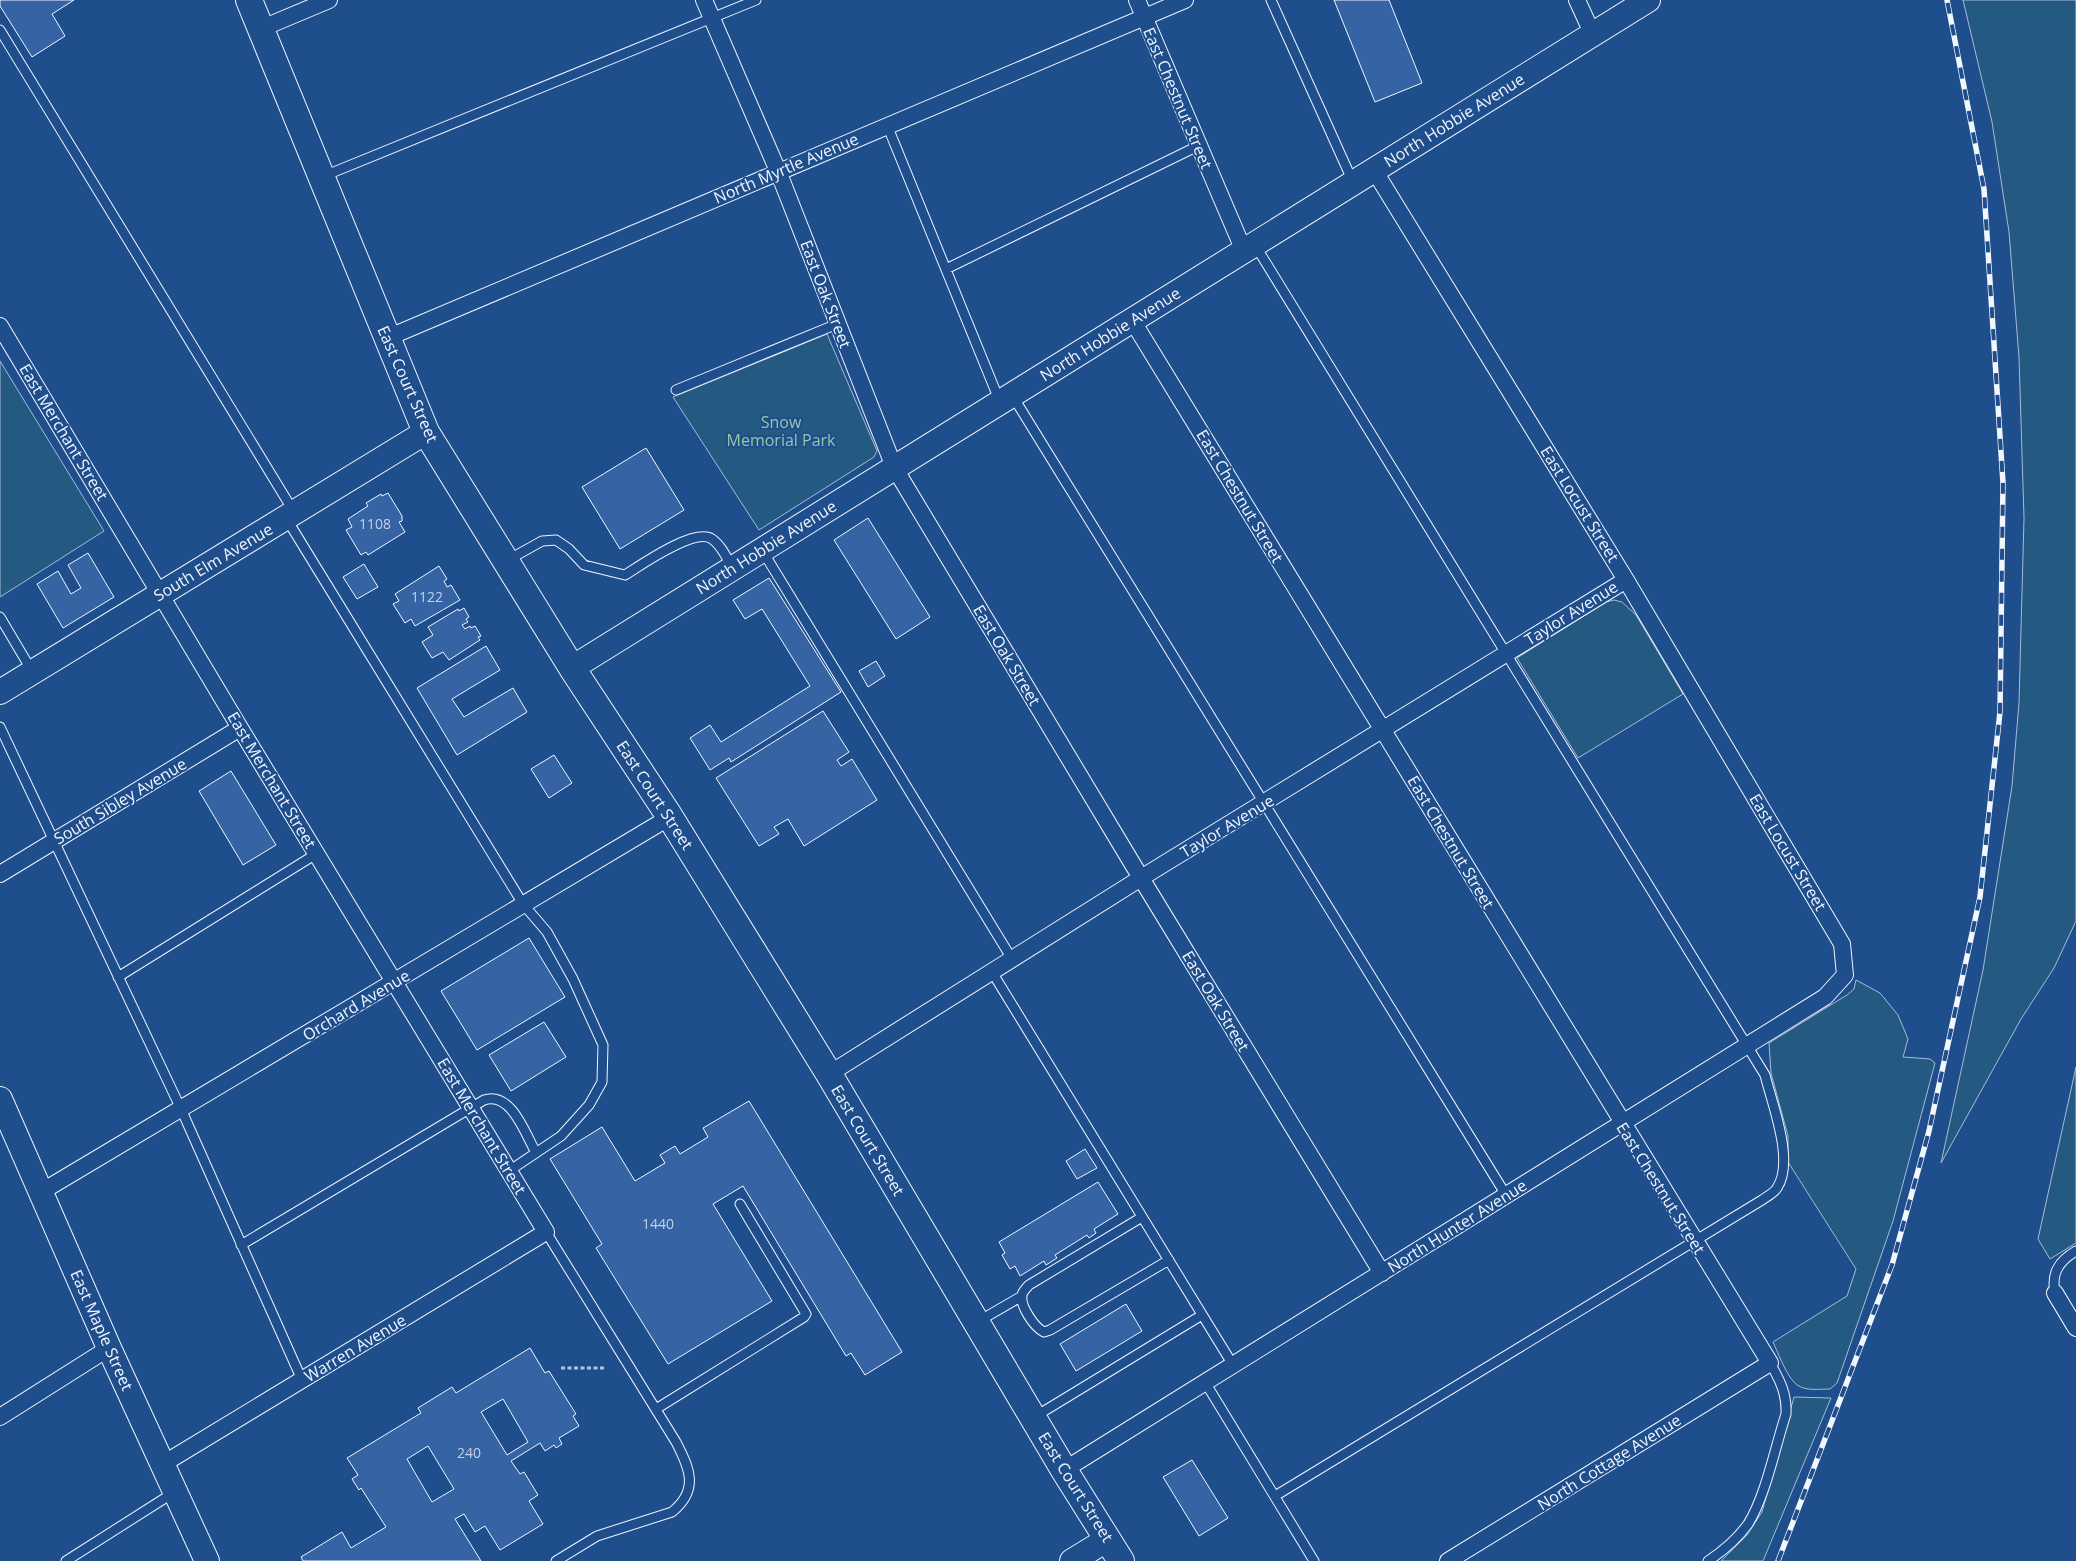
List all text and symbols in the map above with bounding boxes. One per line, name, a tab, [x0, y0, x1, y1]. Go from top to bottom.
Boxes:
street label: East Chestnut Street	[1138, 24, 1218, 172]
street label: North Hobbie Avenue	[1380, 68, 1528, 172]
street label: North Myrtle Avenue	[710, 128, 862, 208]
street label: East Oak Street	[795, 237, 857, 351]
street label: North Hobbie Avenue	[1036, 282, 1184, 386]
street label: East Court Street	[372, 322, 444, 446]
street label: East Merchant Street	[14, 360, 114, 505]
park label: Snow Memorial Park	[727, 411, 836, 451]
street label: East Chestnut Street	[1192, 425, 1289, 567]
street label: East Locust Street	[1535, 442, 1625, 566]
street label: North Hobbie Avenue	[692, 495, 840, 599]
house number: 1108	[359, 514, 391, 533]
street label: South Elm Avenue	[149, 518, 277, 606]
street label: Taylor Avenue	[1520, 576, 1622, 650]
house number: 1122	[411, 587, 443, 606]
street label: East Oak Street	[968, 601, 1046, 710]
street label: East Merchant Street	[222, 708, 322, 853]
street label: East Court Street	[611, 736, 699, 854]
street label: South Sibley Avenue	[49, 753, 191, 849]
street label: East Chestnut Street	[1403, 771, 1500, 913]
street label: Taylor Avenue	[1176, 789, 1278, 863]
street label: East Locust Street	[1744, 789, 1832, 915]
street label: East Oak Street	[1177, 947, 1255, 1056]
street label: Orchard Avenue	[298, 964, 414, 1046]
street label: East Merchant Street	[432, 1054, 532, 1199]
street label: East Court Street	[826, 1080, 910, 1200]
street label: East Chestnut Street	[1611, 1118, 1711, 1258]
street label: North Hunter Avenue	[1383, 1174, 1531, 1278]
house number: 1440	[642, 1214, 674, 1233]
street label: East Maple Street	[65, 1266, 139, 1394]
street label: Warren Avenue	[300, 1309, 410, 1387]
street label: North Cottage Avenue	[1533, 1409, 1685, 1515]
street label: East Court Street	[1033, 1428, 1119, 1546]
house number: 240	[457, 1443, 481, 1462]

